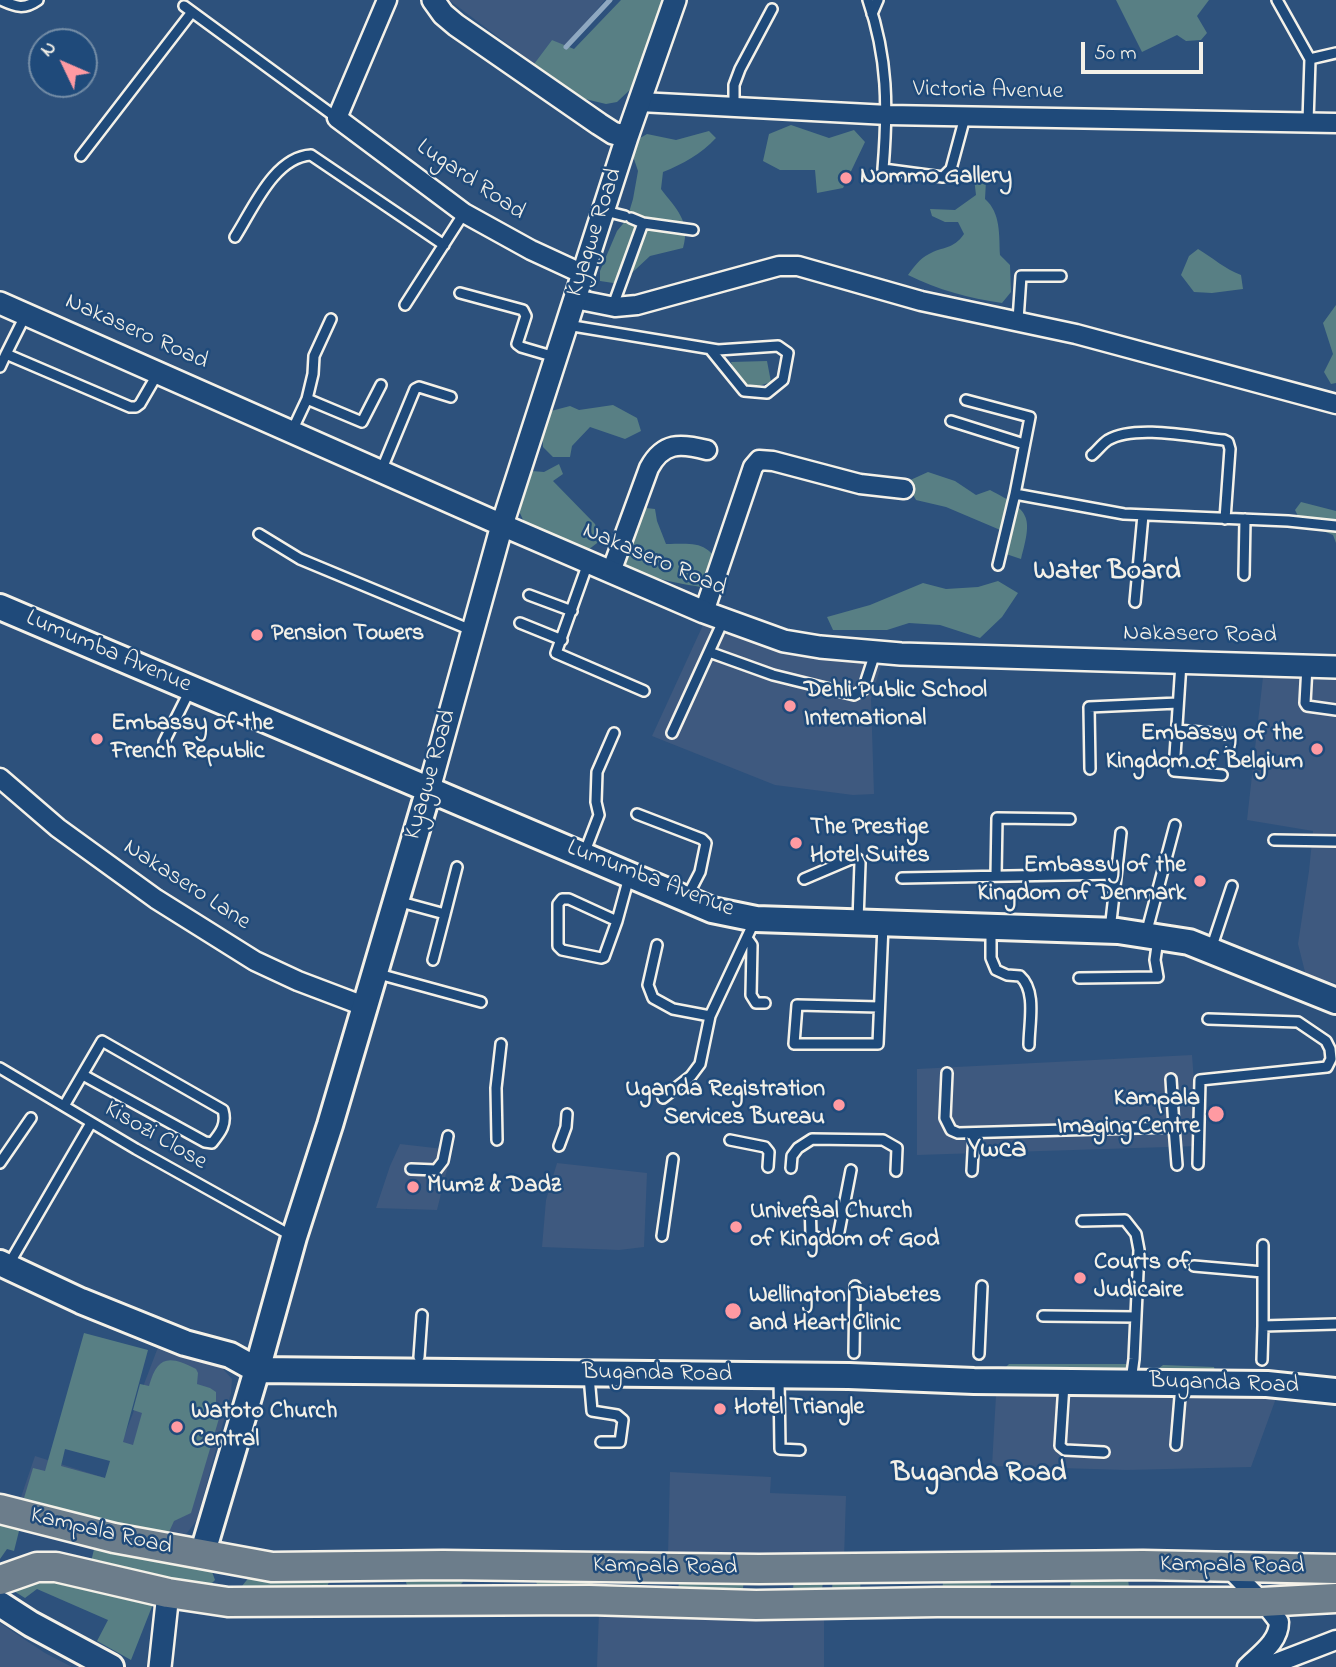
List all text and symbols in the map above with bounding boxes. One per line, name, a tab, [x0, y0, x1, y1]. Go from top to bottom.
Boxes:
north arrow	[28, 28, 98, 98]
scale bar	[1084, 28, 1206, 72]
text: N	[35, 35, 63, 63]
text: 50 m	[1094, 39, 1137, 69]
street label: Victoria Avenue	[913, 76, 1063, 108]
street label: Lugard Road	[410, 134, 530, 228]
place label: Nommo Gallery	[860, 164, 1012, 192]
street label: Kyagwe Road	[562, 165, 630, 301]
marker: Nommo Gallery	[838, 170, 854, 186]
street label: Nakasero Road	[60, 289, 212, 377]
street label: Nakasero Road	[578, 518, 730, 604]
district label: Water Board	[1033, 556, 1181, 590]
street label: Lumumba Avenue	[21, 605, 195, 701]
street label: Nakasero Road	[1123, 620, 1277, 652]
place label: Pension Towers	[271, 621, 424, 649]
marker: Pension Towers	[249, 627, 265, 643]
place label: Dehli Public School International	[804, 678, 987, 734]
marker: Dehli Public School International	[782, 698, 798, 714]
street label: Kyagwe Road	[400, 707, 464, 843]
place label: Embassy of the French Republic	[111, 711, 273, 767]
place label: Embassy of the Kingdom of Belgium	[1106, 721, 1303, 777]
marker: Embassy of the French Republic	[89, 731, 105, 747]
marker: Embassy of the Kingdom of Belgium	[1309, 741, 1325, 757]
place label: The Prestige Hotel Suites	[810, 815, 930, 871]
street label: Nakasero Lane	[117, 834, 255, 938]
street label: Lumumba Avenue	[562, 835, 738, 925]
marker: The Prestige Hotel Suites	[788, 835, 804, 851]
place label: Embassy of the Kingdom of Denmark	[977, 853, 1186, 909]
marker: Embassy of the Kingdom of Denmark	[1192, 873, 1208, 889]
place label: Uganda Registration Services Bureau	[625, 1077, 825, 1133]
place label: Kampala Imaging Centre	[1057, 1086, 1200, 1142]
street label: Kisozi Close	[99, 1096, 211, 1178]
marker: Uganda Registration Services Bureau	[831, 1097, 847, 1113]
marker: Kampala Imaging Centre	[1206, 1104, 1226, 1124]
district label: Ywca	[968, 1134, 1026, 1168]
place label: Mumz & Dadz	[427, 1173, 561, 1201]
marker: Mumz & Dadz	[405, 1179, 421, 1195]
place label: Universal Church of Kingdom of God	[750, 1199, 939, 1255]
marker: Universal Church of Kingdom of God	[728, 1219, 744, 1235]
place label: Courts of Judicaire	[1094, 1250, 1191, 1306]
marker: Courts of Judicaire	[1072, 1270, 1088, 1286]
place label: Wellington Diabetes and Heart Clinic	[749, 1283, 941, 1339]
marker: Wellington Diabetes and Heart Clinic	[723, 1301, 743, 1321]
street label: Buganda Road	[582, 1359, 732, 1391]
street label: Buganda Road	[1149, 1368, 1299, 1402]
place label: Hotel Triangle	[734, 1395, 864, 1423]
place label: Watoto Church Central	[191, 1399, 337, 1455]
marker: Hotel Triangle	[712, 1401, 728, 1417]
marker: Watoto Church Central	[169, 1419, 185, 1435]
district label: Buganda Road	[891, 1458, 1067, 1492]
street label: Kampala Road	[27, 1503, 175, 1563]
street label: Kampala Road	[1160, 1551, 1304, 1583]
street label: Kampala Road	[593, 1552, 737, 1584]

